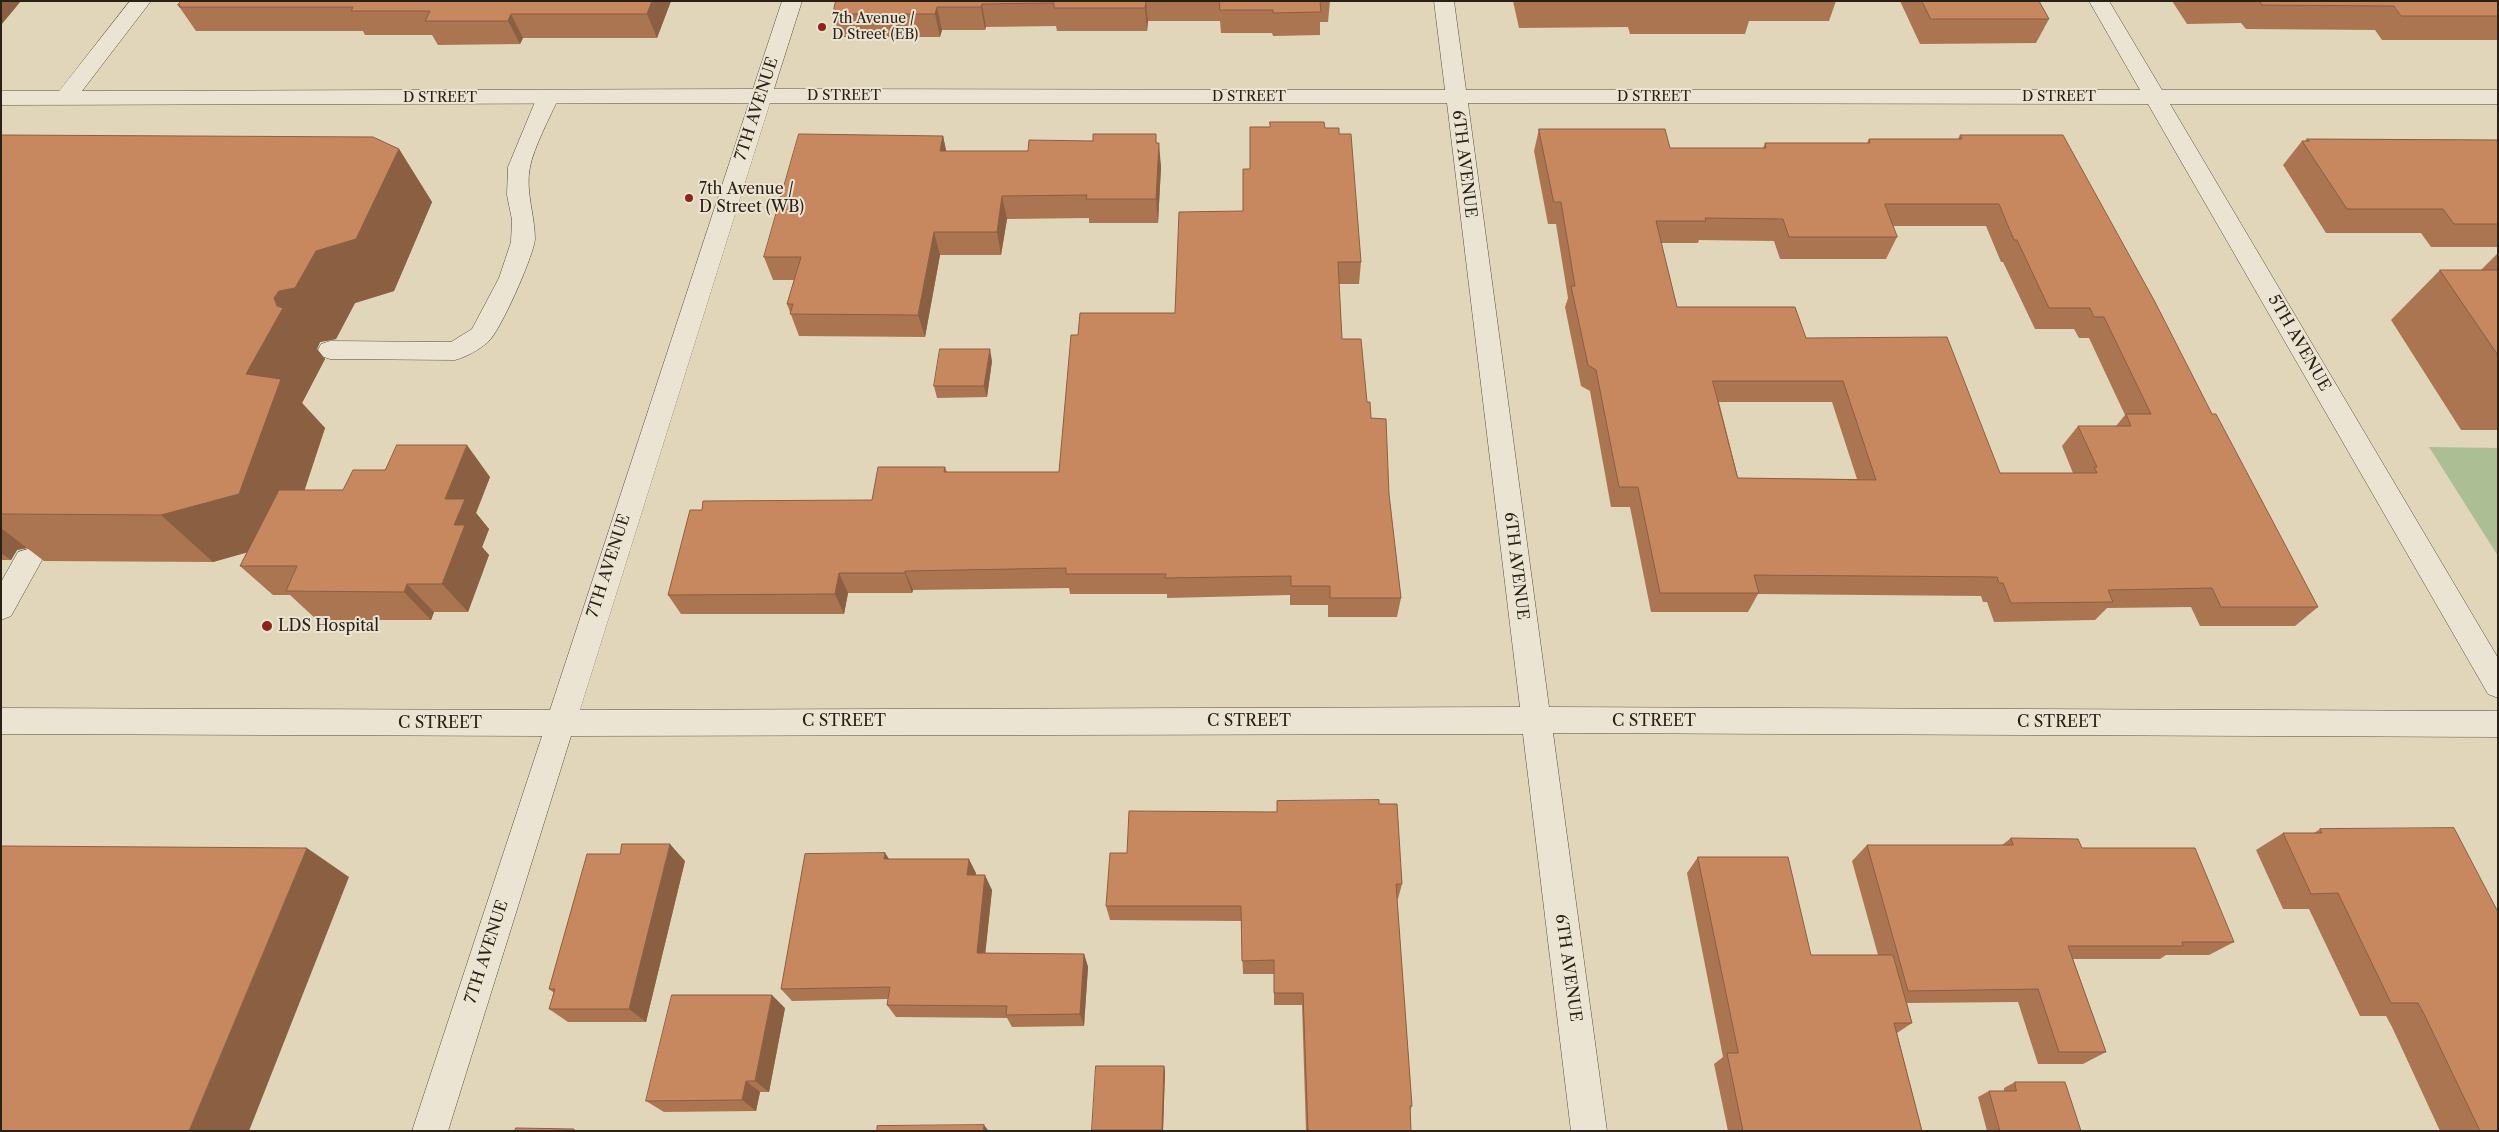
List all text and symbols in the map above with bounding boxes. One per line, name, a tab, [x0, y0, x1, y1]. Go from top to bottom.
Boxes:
place label: 7th Avenue / D Street (EB)	[832, 11, 918, 44]
marker: 7th Avenue / D Street (EB)	[816, 21, 828, 33]
street label: 7TH AVENUE	[731, 55, 783, 163]
street label: D STREET	[807, 88, 881, 104]
street label: D STREET	[1212, 89, 1286, 105]
street label: D STREET	[1617, 89, 1691, 105]
street label: D STREET	[2022, 89, 2096, 105]
street label: D STREET	[403, 90, 477, 106]
street label: 6TH AVENUE	[1448, 109, 1480, 219]
place label: 7th Avenue / D Street (WB)	[699, 179, 804, 217]
marker: 7th Avenue / D Street (WB)	[683, 192, 695, 204]
street label: 5TH AVENUE	[2264, 291, 2334, 395]
street label: 6TH AVENUE	[1500, 511, 1532, 621]
street label: 7TH AVENUE	[583, 512, 635, 620]
place label: LDS Hospital	[278, 616, 379, 636]
marker: LDS Hospital	[260, 619, 274, 633]
street label: C STREET	[802, 711, 886, 731]
street label: C STREET	[1207, 711, 1291, 731]
street label: C STREET	[1612, 711, 1696, 731]
street label: C STREET	[2017, 712, 2101, 732]
street label: C STREET	[398, 713, 482, 733]
street label: 7TH AVENUE	[461, 898, 513, 1006]
street label: 6TH AVENUE	[1551, 913, 1585, 1023]

